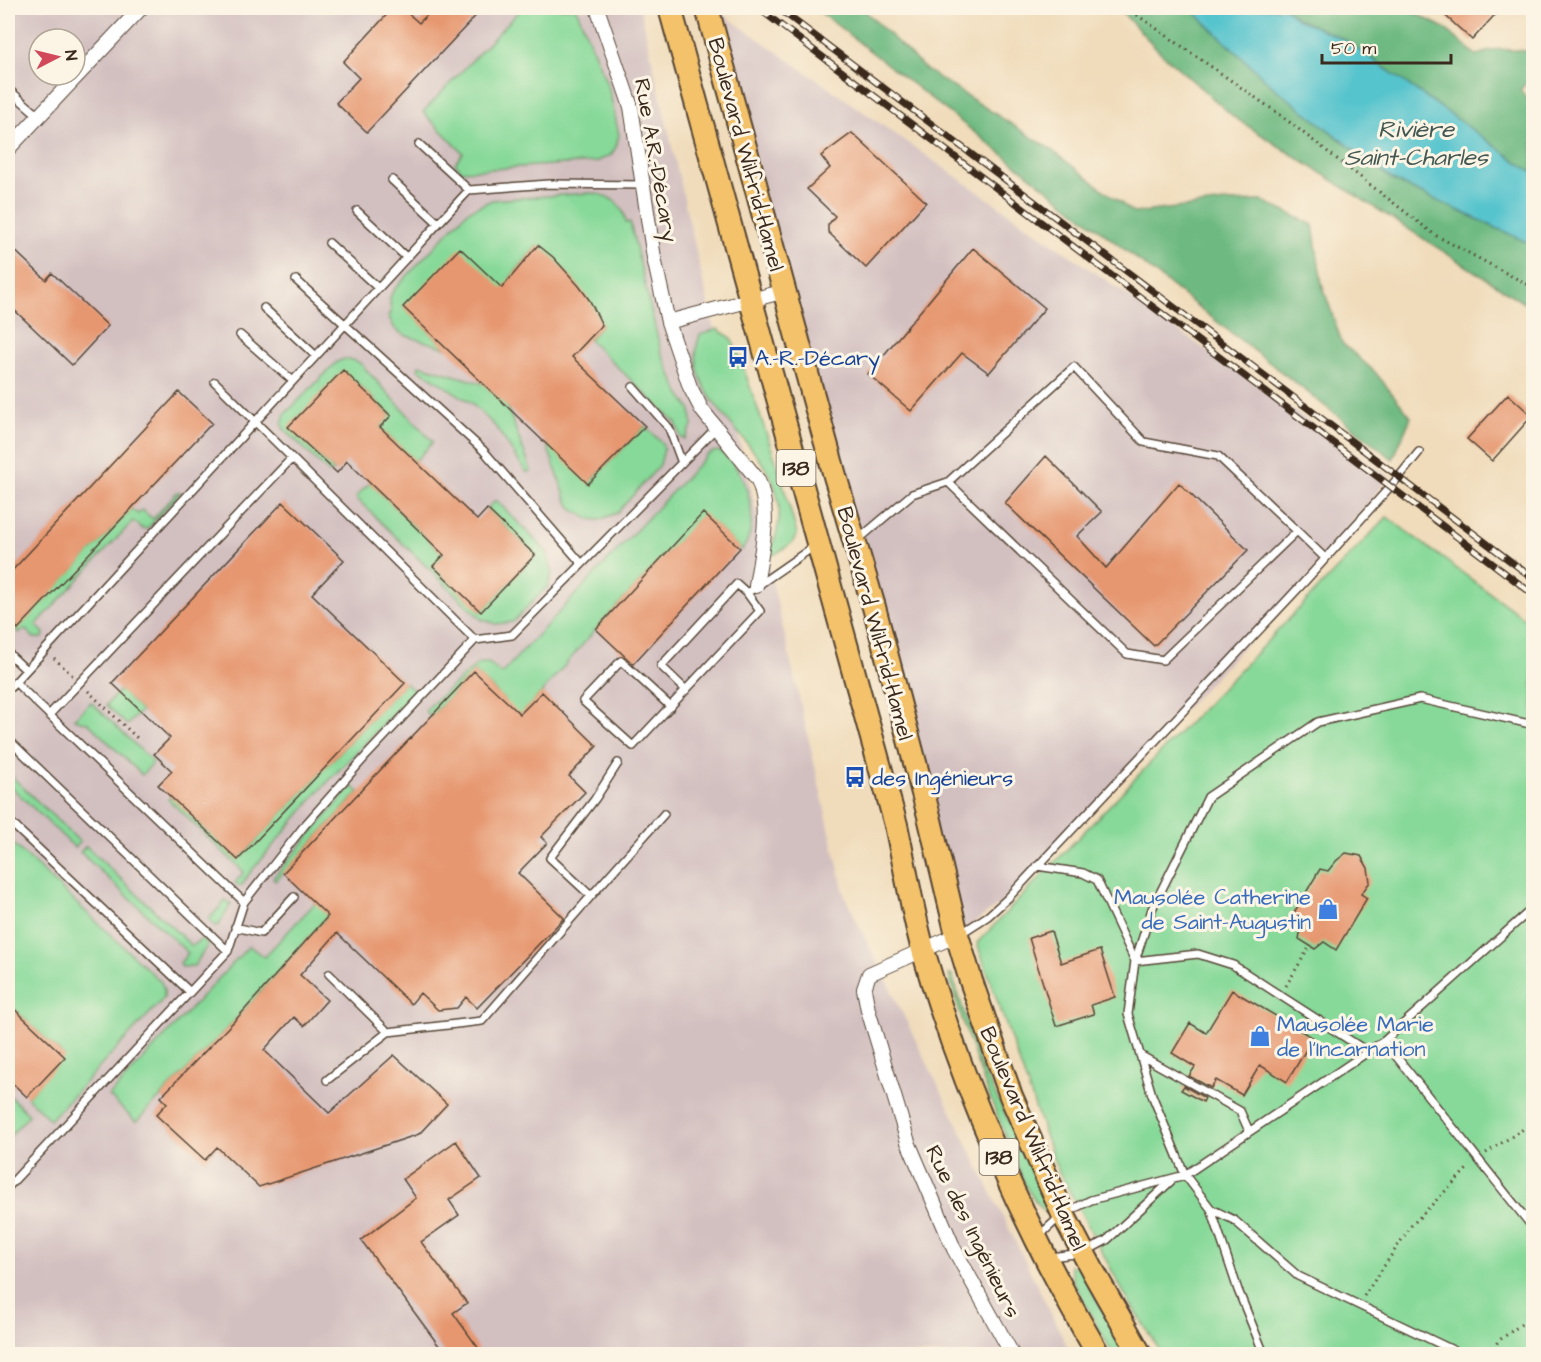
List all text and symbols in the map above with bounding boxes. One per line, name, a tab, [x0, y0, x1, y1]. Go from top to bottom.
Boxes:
north arrow	[27, 27, 87, 87]
scale bar	[1322, 27, 1451, 65]
street label: Boulevard Wilfrid-Hamel	[699, 34, 792, 275]
text: 50 m	[1331, 36, 1376, 61]
text: N	[59, 49, 82, 62]
street label: Rue A.R.-Décary	[625, 76, 685, 245]
water label: Rivière Saint-Charles	[1344, 113, 1490, 175]
place label: A.-R.-Décary	[755, 343, 880, 375]
bus stop icon: A.-R.-Décary	[726, 345, 750, 369]
road number: 138	[776, 450, 816, 486]
street label: Boulevard Wilfrid-Hamel	[828, 503, 921, 744]
place label: des Ingénieurs	[872, 763, 1013, 795]
bus stop icon: des Ingénieurs	[843, 765, 867, 789]
place label: Mausolée Catherine de Saint-Augustin	[1114, 882, 1311, 939]
shop icon: Mausolée Catherine de Saint-Augustin	[1316, 897, 1340, 921]
place label: Mausolée Marie de l'Incarnation	[1277, 1009, 1434, 1065]
street label: Boulevard Wilfrid-Hamel	[971, 1022, 1094, 1255]
shop icon: Mausolée Marie de l'Incarnation	[1248, 1024, 1272, 1048]
road number: 138	[980, 1139, 1018, 1175]
street label: Rue des Ingénieurs	[916, 1140, 1028, 1324]

